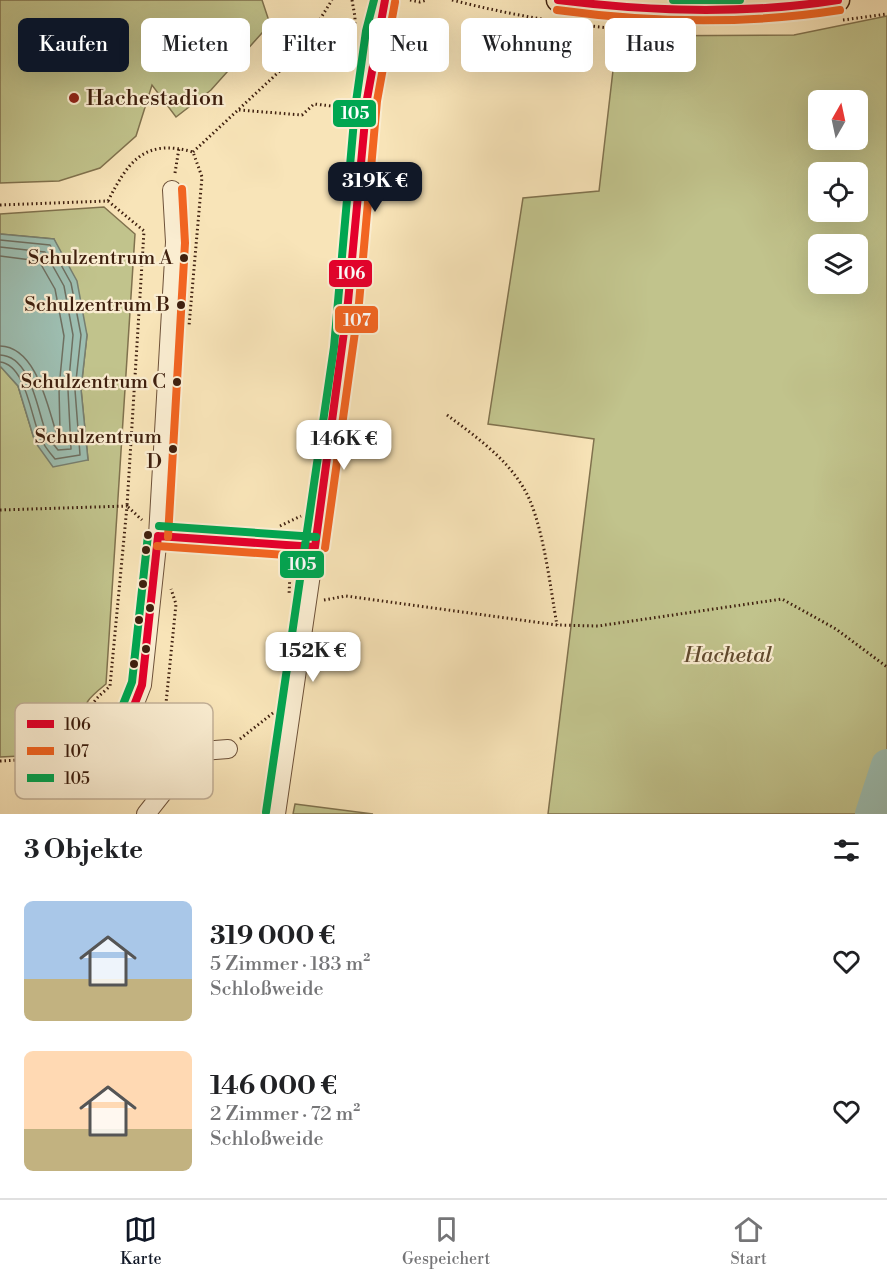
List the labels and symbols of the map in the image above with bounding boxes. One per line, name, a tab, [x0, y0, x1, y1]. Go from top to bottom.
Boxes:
place label: Hachestadion	[86, 85, 224, 112]
north arrow	[808, 90, 868, 150]
marker: Hachestadion	[67, 91, 81, 105]
line badge: 105	[332, 99, 377, 128]
text: 105	[341, 104, 369, 124]
pin: 319K €	[326, 162, 424, 213]
place label: Schulzentrum A	[28, 246, 174, 271]
marker: Schulzentrum A	[178, 252, 190, 264]
line badge: 106	[328, 259, 373, 288]
text: 106	[337, 264, 365, 284]
place label: Schulzentrum B	[24, 293, 170, 318]
marker: Schulzentrum B	[175, 299, 187, 311]
line badge: 107	[334, 305, 379, 334]
text: 107	[343, 311, 372, 331]
place label: Schulzentrum C	[21, 370, 166, 395]
marker: Schulzentrum C	[171, 376, 183, 388]
pin: 146K €	[295, 420, 393, 471]
place label: Schulzentrum D	[35, 425, 162, 475]
marker: Schulzentrum D	[167, 443, 179, 455]
unlabelled marker	[142, 529, 154, 541]
unlabelled marker	[140, 544, 152, 556]
line badge: 105	[279, 550, 325, 579]
text: 105	[288, 555, 316, 575]
unlabelled marker	[137, 578, 149, 590]
unlabelled marker	[144, 602, 156, 614]
unlabelled marker	[133, 614, 145, 626]
pin: 152K €	[264, 632, 362, 683]
park label: Hachetal	[683, 642, 772, 669]
unlabelled marker	[140, 643, 152, 655]
unlabelled marker	[128, 658, 140, 670]
legend	[15, 703, 213, 799]
text: 106	[64, 715, 91, 735]
text: 107	[64, 742, 89, 762]
text: 105	[64, 769, 90, 789]

